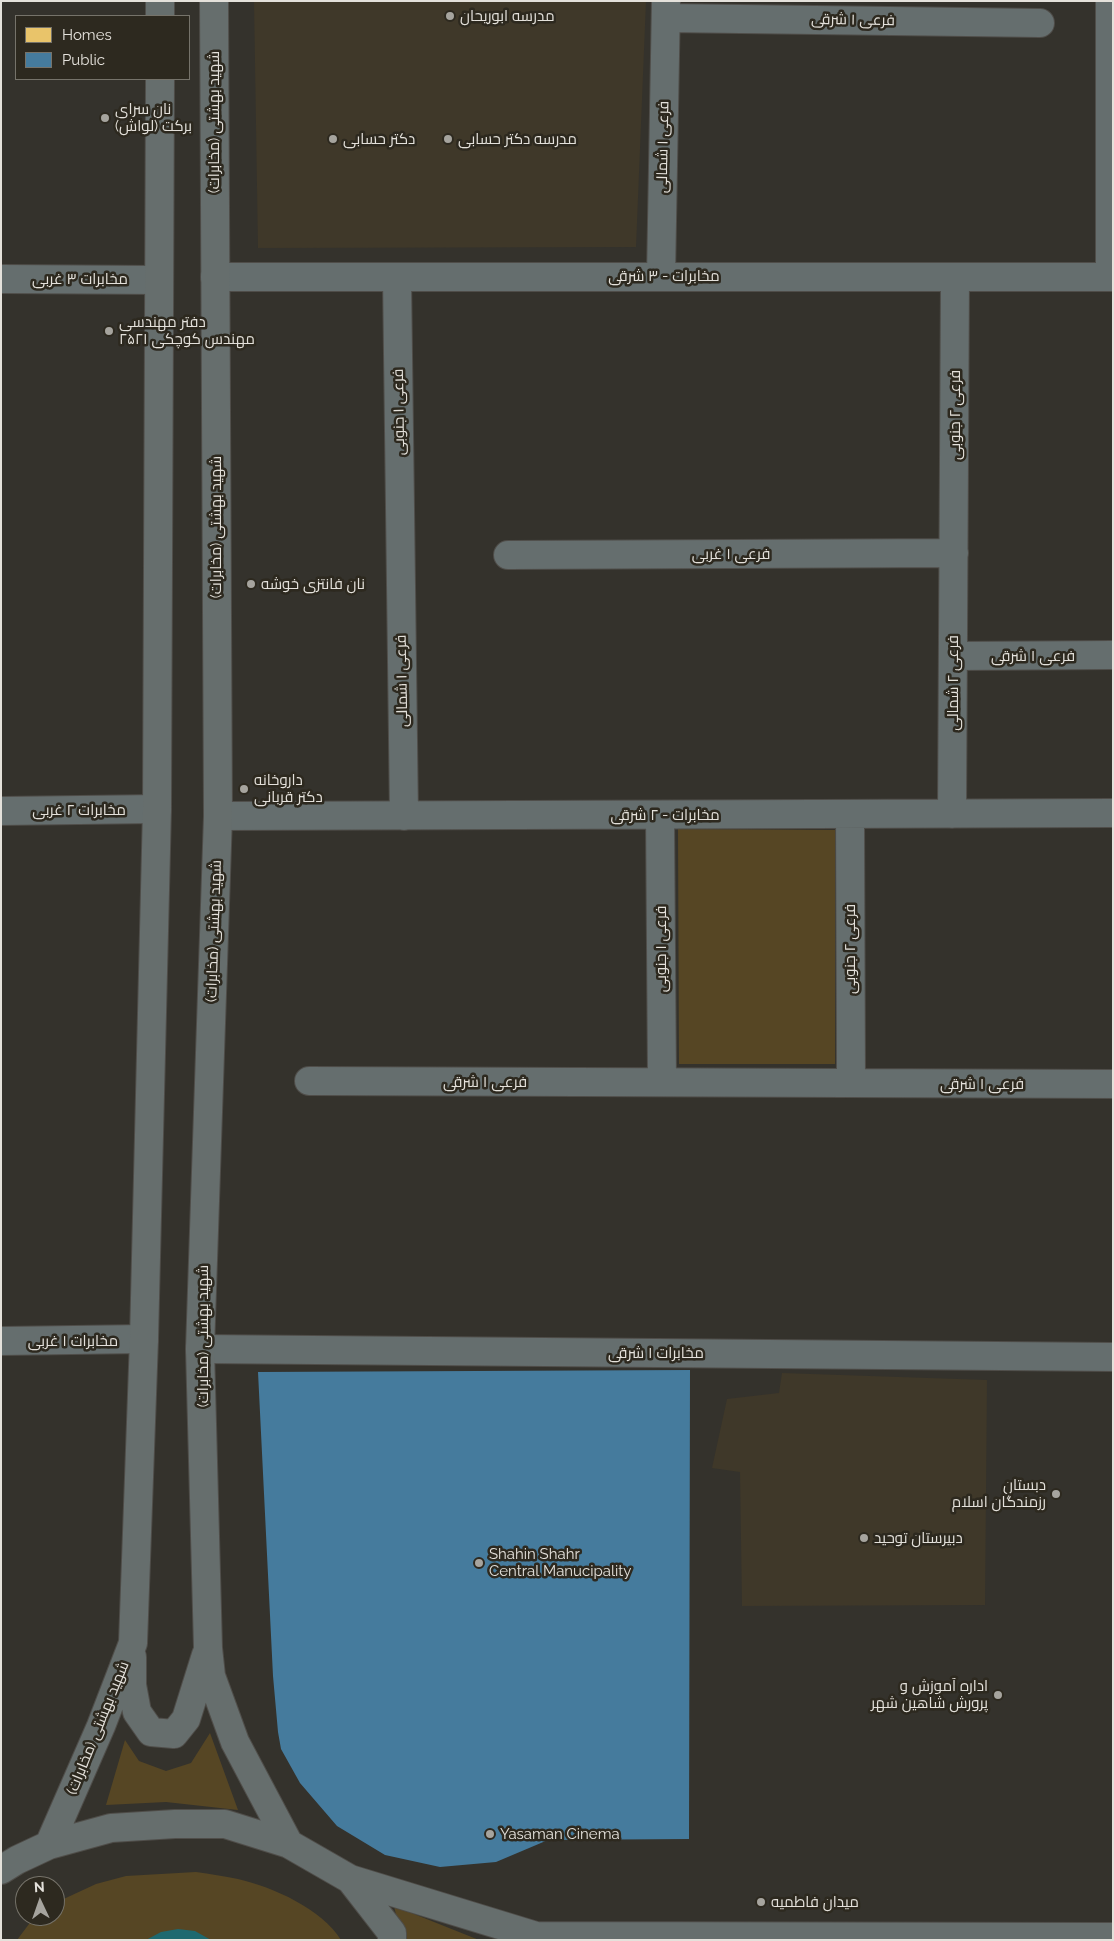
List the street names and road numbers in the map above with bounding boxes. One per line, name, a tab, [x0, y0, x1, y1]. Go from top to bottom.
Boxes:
street label: فرعی ۱ شرقی	[811, 10, 895, 30]
street label: شهید بهشتی (مخابرات)	[205, 51, 223, 193]
street label: فرعی ۱ شمالی	[653, 101, 673, 193]
street label: مخابرات - ۳ شرقی	[608, 267, 720, 285]
street label: مخابرات ۳ غربی	[32, 270, 128, 288]
street label: فرعی ۱ جنوبی	[389, 368, 409, 456]
street label: فرعی ۲ جنوبی	[946, 370, 964, 460]
street label: شهید بهشتی (مخابرات)	[207, 456, 225, 598]
street label: فرعی ۱ غربی	[692, 545, 770, 563]
street label: فرعی ۱ شمالی	[392, 635, 412, 727]
street label: فرعی ۲ شمالی	[944, 635, 962, 731]
street label: فرعی ۱ شرقی	[991, 647, 1075, 665]
street label: مخابرات ۲ غربی	[32, 801, 126, 819]
street label: مخابرات - ۲ شرقی	[610, 806, 720, 824]
street label: شهید بهشتی (مخابرات)	[203, 860, 225, 1002]
street label: فرعی ۲ جنوبی	[841, 904, 859, 994]
street label: فرعی ۱ جنوبی	[652, 906, 670, 992]
street label: فرعی ۱ شرقی	[443, 1073, 527, 1091]
street label: فرعی ۱ شرقی	[940, 1075, 1024, 1093]
street label: شهید بهشتی (مخابرات)	[194, 1265, 212, 1407]
street label: مخابرات ۱ غربی	[28, 1332, 118, 1350]
street label: مخابرات ۱ شرقی	[608, 1344, 704, 1362]
street label: شهید بهشتی (مخابرات)	[63, 1659, 133, 1797]

